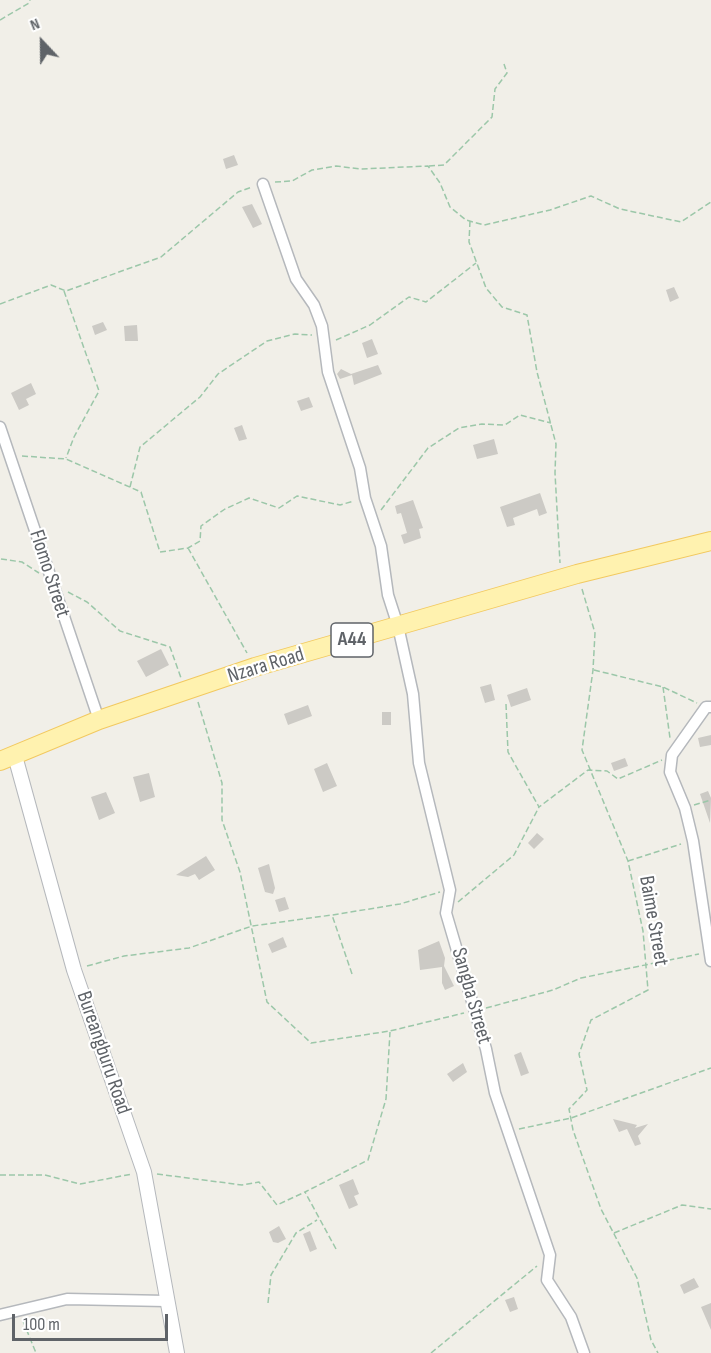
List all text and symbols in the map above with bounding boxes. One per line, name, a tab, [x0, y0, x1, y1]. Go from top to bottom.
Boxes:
north arrow	[12, 12, 72, 72]
text: N	[28, 14, 43, 35]
street label: Flomo Street	[23, 527, 75, 621]
road number: A44	[331, 623, 373, 657]
street label: Nzara Road	[225, 642, 307, 690]
street label: Baime Street	[633, 874, 673, 968]
street label: Sangba Street	[445, 945, 497, 1047]
street label: Bureangburu Road	[70, 988, 136, 1118]
scale bar	[15, 1302, 171, 1340]
text: 100 m	[23, 1314, 60, 1335]

